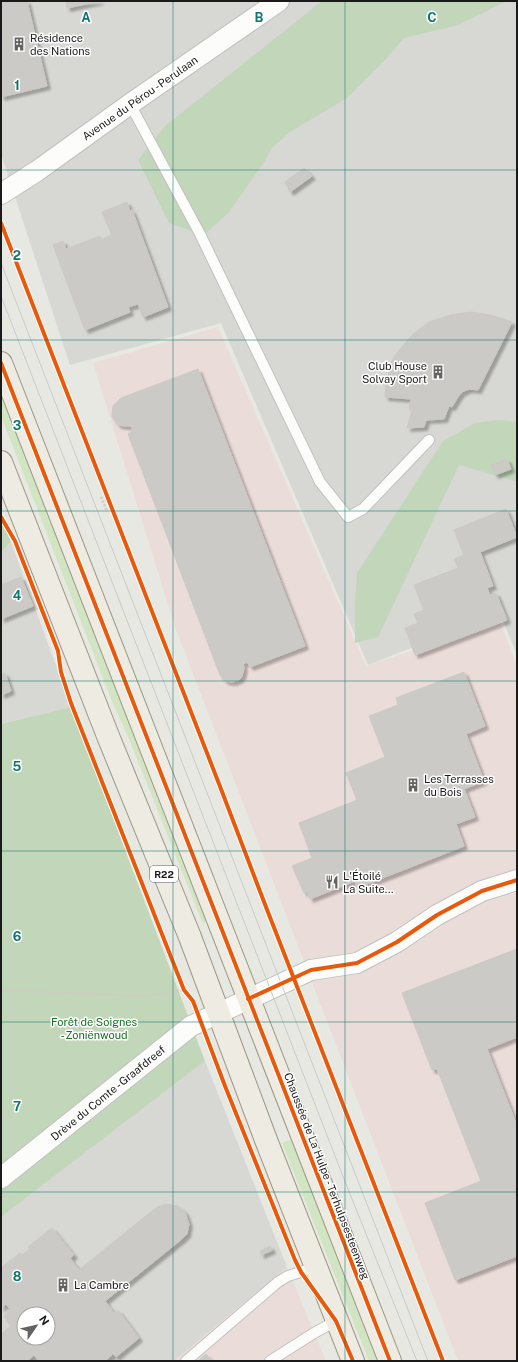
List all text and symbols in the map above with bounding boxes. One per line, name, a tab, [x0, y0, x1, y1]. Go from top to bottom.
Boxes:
text: A	[81, 10, 91, 25]
text: B	[255, 10, 264, 25]
text: C	[427, 10, 437, 25]
place label: Résidence des Nations	[30, 32, 91, 57]
building icon: Résidence des Nations	[11, 36, 27, 52]
street label: Avenue du Pérou - Perulaan	[80, 54, 200, 142]
text: 1	[14, 78, 20, 93]
text: 2	[13, 248, 21, 263]
place label: Club House Solvay Sport	[362, 360, 427, 385]
building icon: Club House Solvay Sport	[430, 364, 446, 380]
text: 3	[13, 418, 22, 433]
text: 4	[13, 588, 22, 603]
text: 5	[13, 759, 22, 774]
place label: Les Terrasses du Bois	[424, 773, 494, 798]
building icon: Les Terrasses du Bois	[405, 777, 421, 793]
road number: R22	[150, 866, 178, 882]
place label: L'Étoilé La Suite...	[343, 869, 393, 895]
restaurant icon: L'Étoilé La Suite...	[324, 874, 340, 890]
text: 6	[13, 929, 22, 944]
park label: Forêt de Soignes - Zoniënwoud	[51, 1016, 138, 1041]
street label: Drève du Comte - Graafdreef	[49, 1043, 168, 1143]
street label: Chaussée de La Hulpe - Terhulpsesteenweg	[282, 1071, 372, 1281]
text: 7	[13, 1099, 21, 1114]
text: 8	[13, 1269, 22, 1284]
building icon: La Cambre	[55, 1277, 71, 1293]
place label: La Cambre	[74, 1279, 129, 1291]
north arrow	[16, 1306, 56, 1346]
text: N	[37, 1313, 52, 1327]

